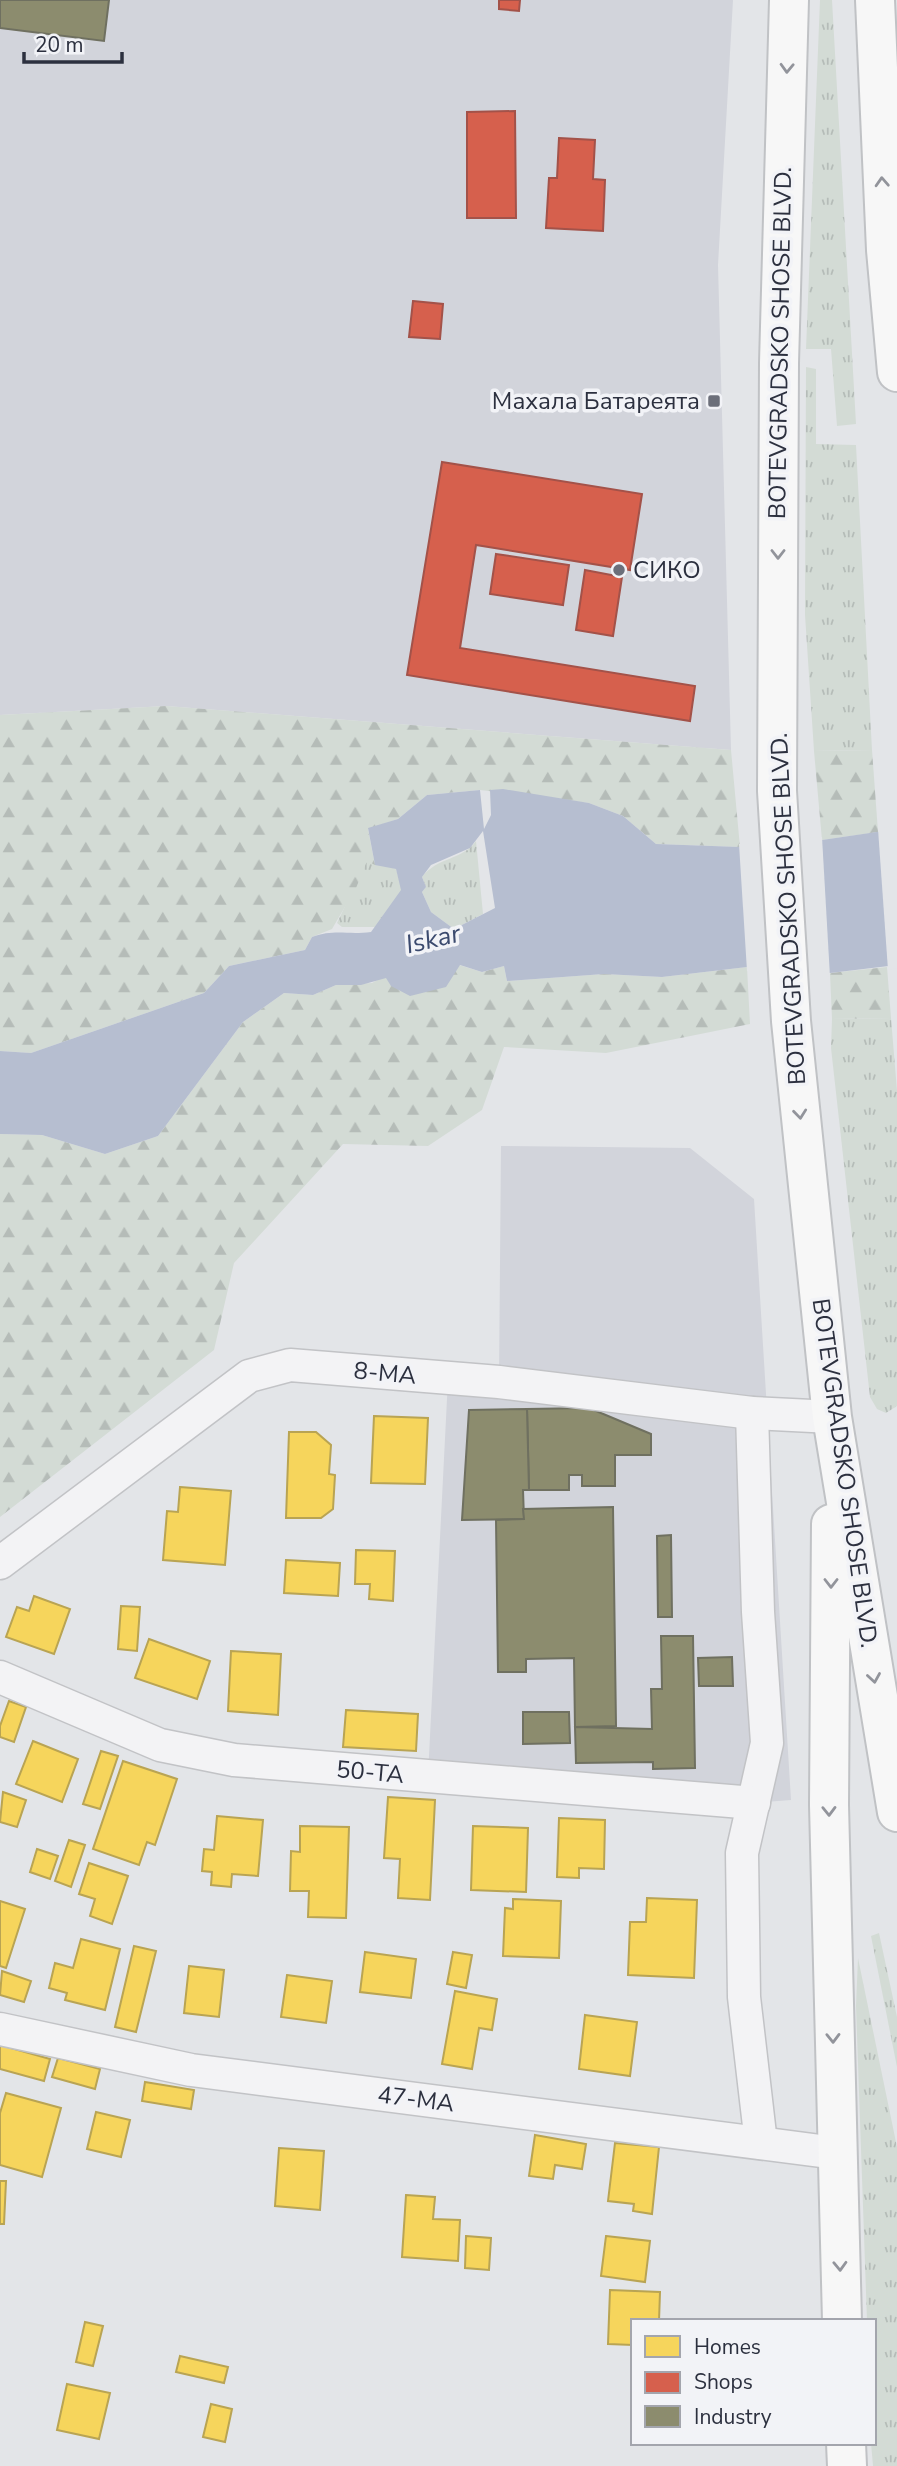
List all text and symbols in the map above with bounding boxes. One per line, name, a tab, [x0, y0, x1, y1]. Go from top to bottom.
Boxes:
scale bar	[24, 21, 122, 65]
text: 20 m	[35, 31, 84, 59]
one-way arrow	[779, 63, 794, 74]
street label: BOTEVGRADSKO SHOSE BLVD.	[761, 167, 799, 519]
one-way arrow	[874, 176, 889, 187]
place label: Махала Батареята	[492, 385, 700, 417]
marker: Махала Батареята	[706, 393, 722, 409]
one-way arrow	[770, 549, 786, 560]
place label: СИКО	[633, 554, 701, 586]
marker: СИКО	[611, 562, 627, 578]
street label: BOTEVGRADSKO SHOSE BLVD.	[763, 732, 813, 1086]
water label: Iskar	[402, 916, 464, 962]
one-way arrow	[793, 1108, 808, 1120]
street label: BOTEVGRADSKO SHOSE BLVD.	[805, 1296, 885, 1650]
street label: 8-МА	[352, 1354, 418, 1392]
one-way arrow	[823, 1579, 839, 1589]
one-way arrow	[866, 1672, 881, 1684]
street label: 50-ТА	[335, 1753, 406, 1791]
one-way arrow	[821, 1806, 837, 1817]
one-way arrow	[826, 2033, 841, 2044]
street label: 47-МА	[376, 2078, 457, 2120]
one-way arrow	[832, 2260, 847, 2271]
legend	[631, 2319, 876, 2445]
text: Homes	[694, 2333, 761, 2361]
text: Shops	[694, 2368, 753, 2396]
text: Industry	[694, 2403, 772, 2431]

